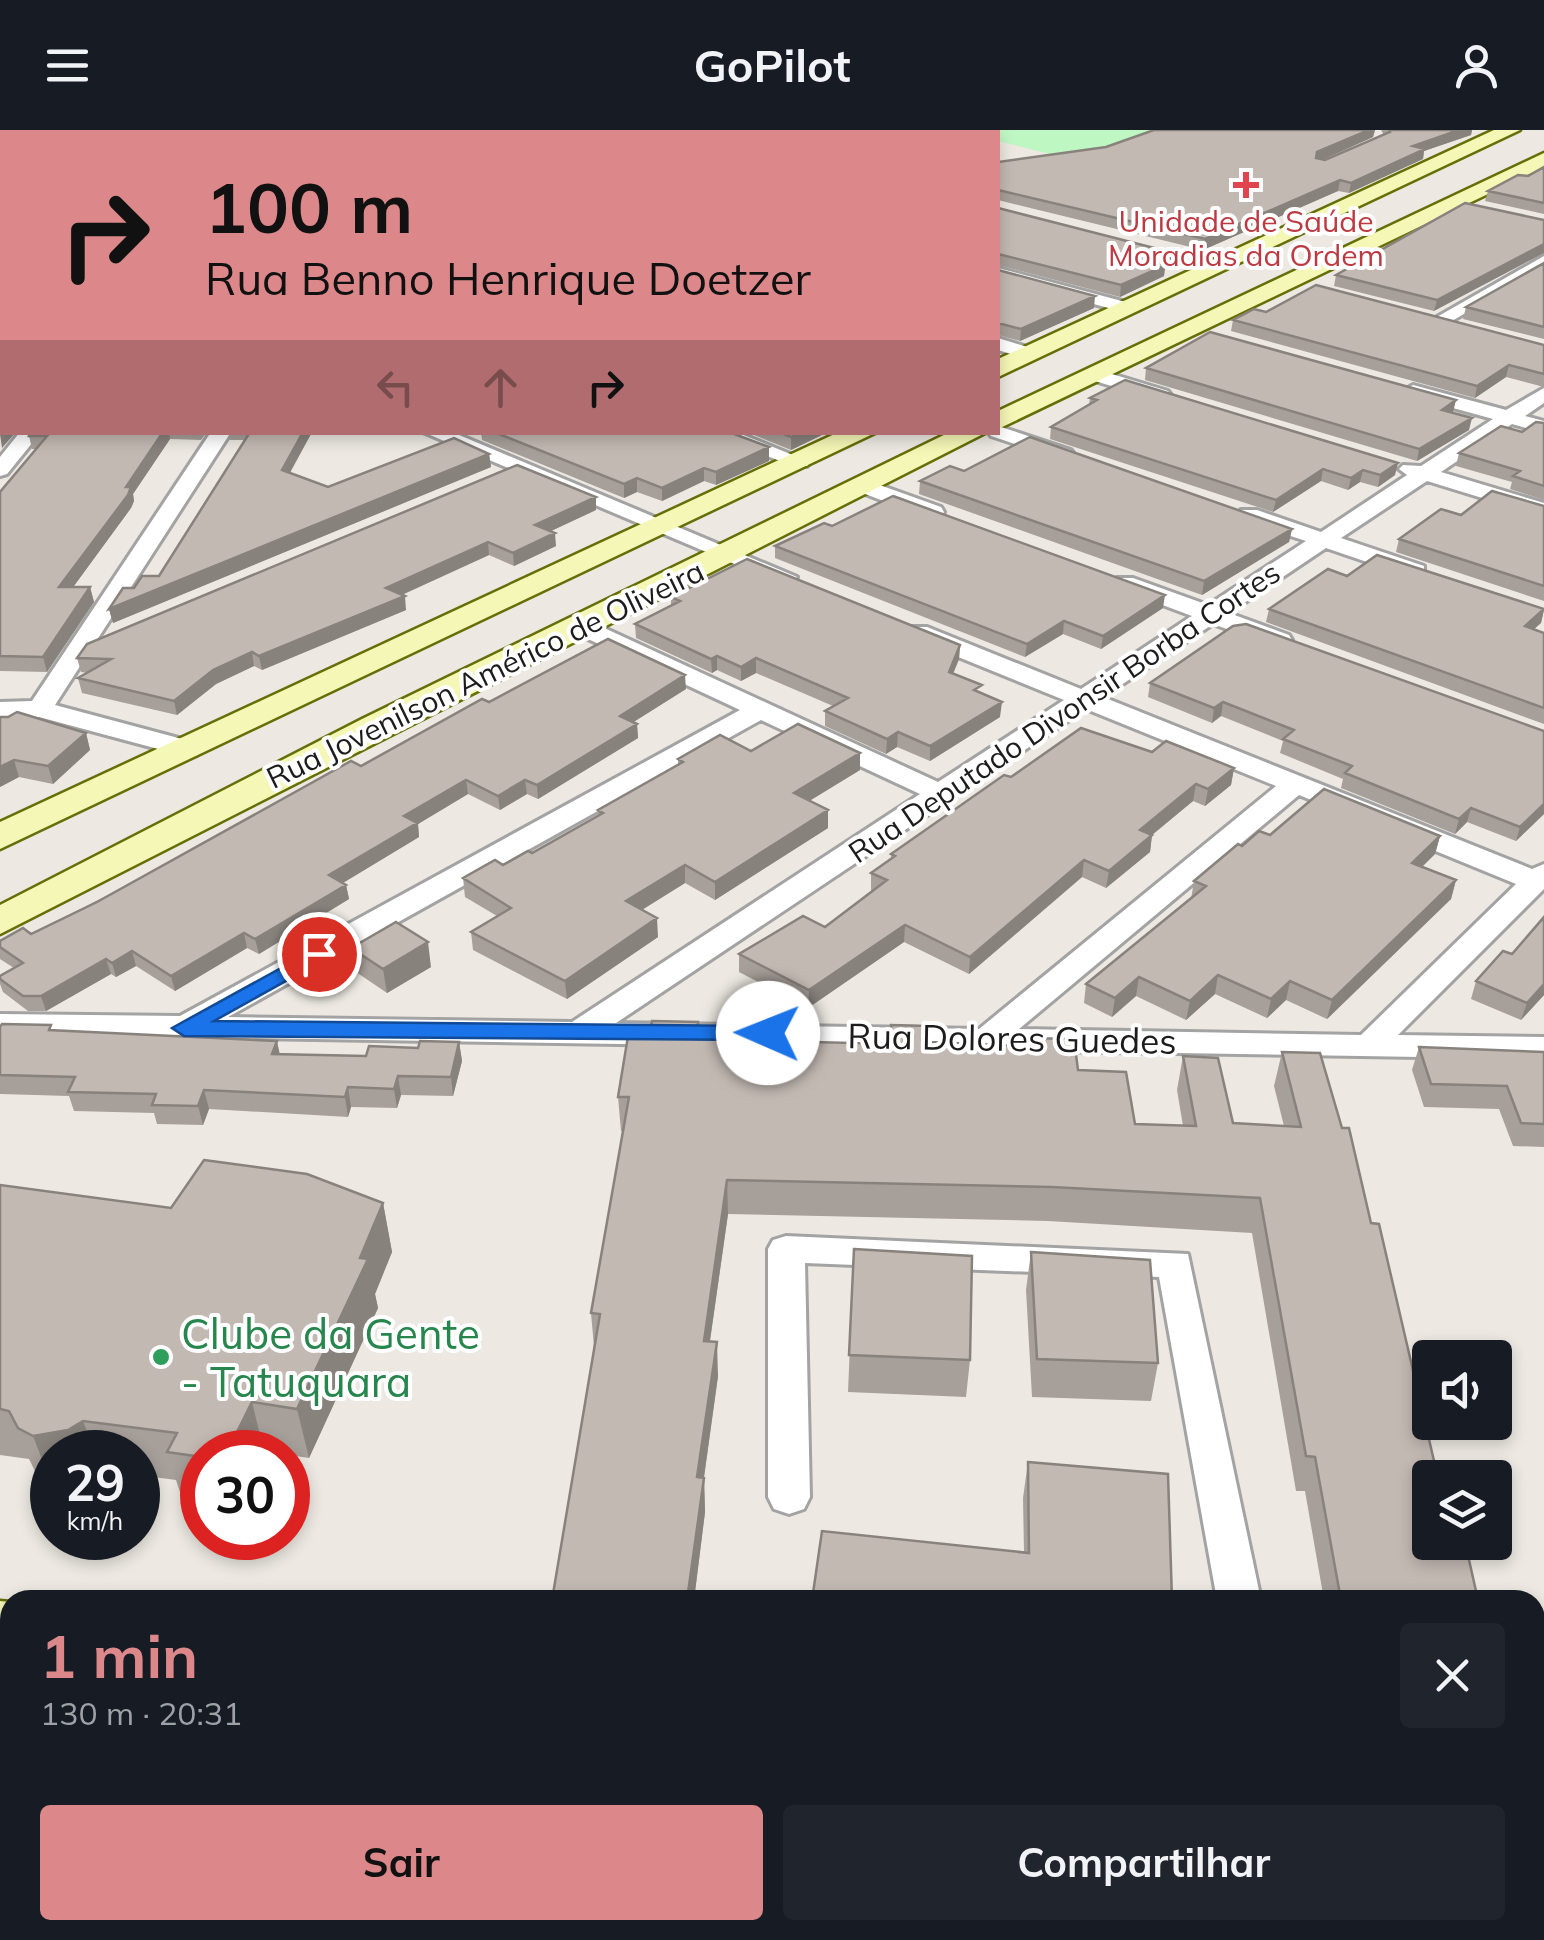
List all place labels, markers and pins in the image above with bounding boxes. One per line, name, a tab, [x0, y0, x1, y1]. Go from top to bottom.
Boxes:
marker: Unidade de Saúde Moradias da Ordem	[1233, 172, 1259, 198]
place label: Unidade de Saúde Moradias da Ordem	[1108, 202, 1384, 274]
pin	[277, 912, 362, 997]
place label: Clube da Gente - Tatuquara	[181, 1307, 480, 1408]
marker: Clube da Gente - Tatuquara	[150, 1346, 172, 1368]

